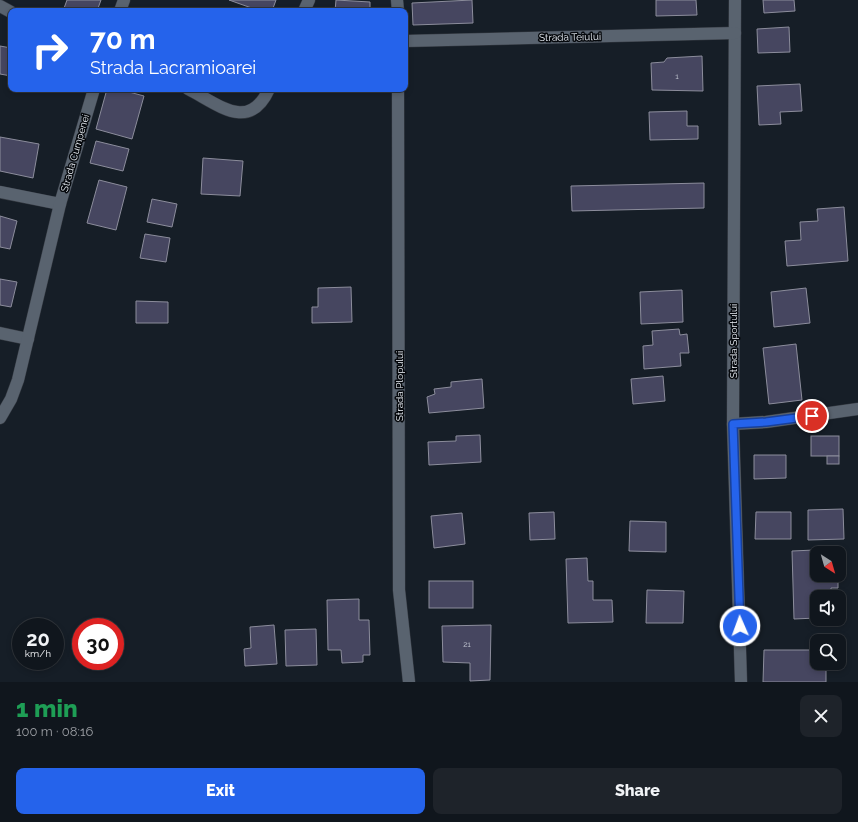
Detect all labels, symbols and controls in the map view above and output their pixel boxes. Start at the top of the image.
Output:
text: 70 m [90,23,156,56]
icon: right [24,24,76,76]
street label: Strada Teiului [539,31,601,43]
text: Strada Lacramioarei [90,57,256,78]
house number: 1 [675,71,679,81]
street label: Strada Cumpenei [59,113,91,193]
street label: Strada Sportului [728,304,739,378]
street label: Strada Plopului [394,351,405,421]
pin [795,399,829,433]
icon: arrive [801,405,823,427]
north arrow [810,546,846,582]
map controls [810,546,846,670]
button: sound [810,590,846,626]
position arrow [719,605,761,647]
speed limit sign: 30 [72,618,124,670]
text: 20 [26,627,50,651]
button: search [810,634,846,670]
house number: 21 [463,639,471,649]
text: km/h [25,648,51,659]
text: 1 min [16,694,78,723]
button: close [800,695,842,737]
text: 100 m · 08:16 [16,724,93,739]
button: Exit [16,768,425,814]
button: Share [433,768,842,814]

